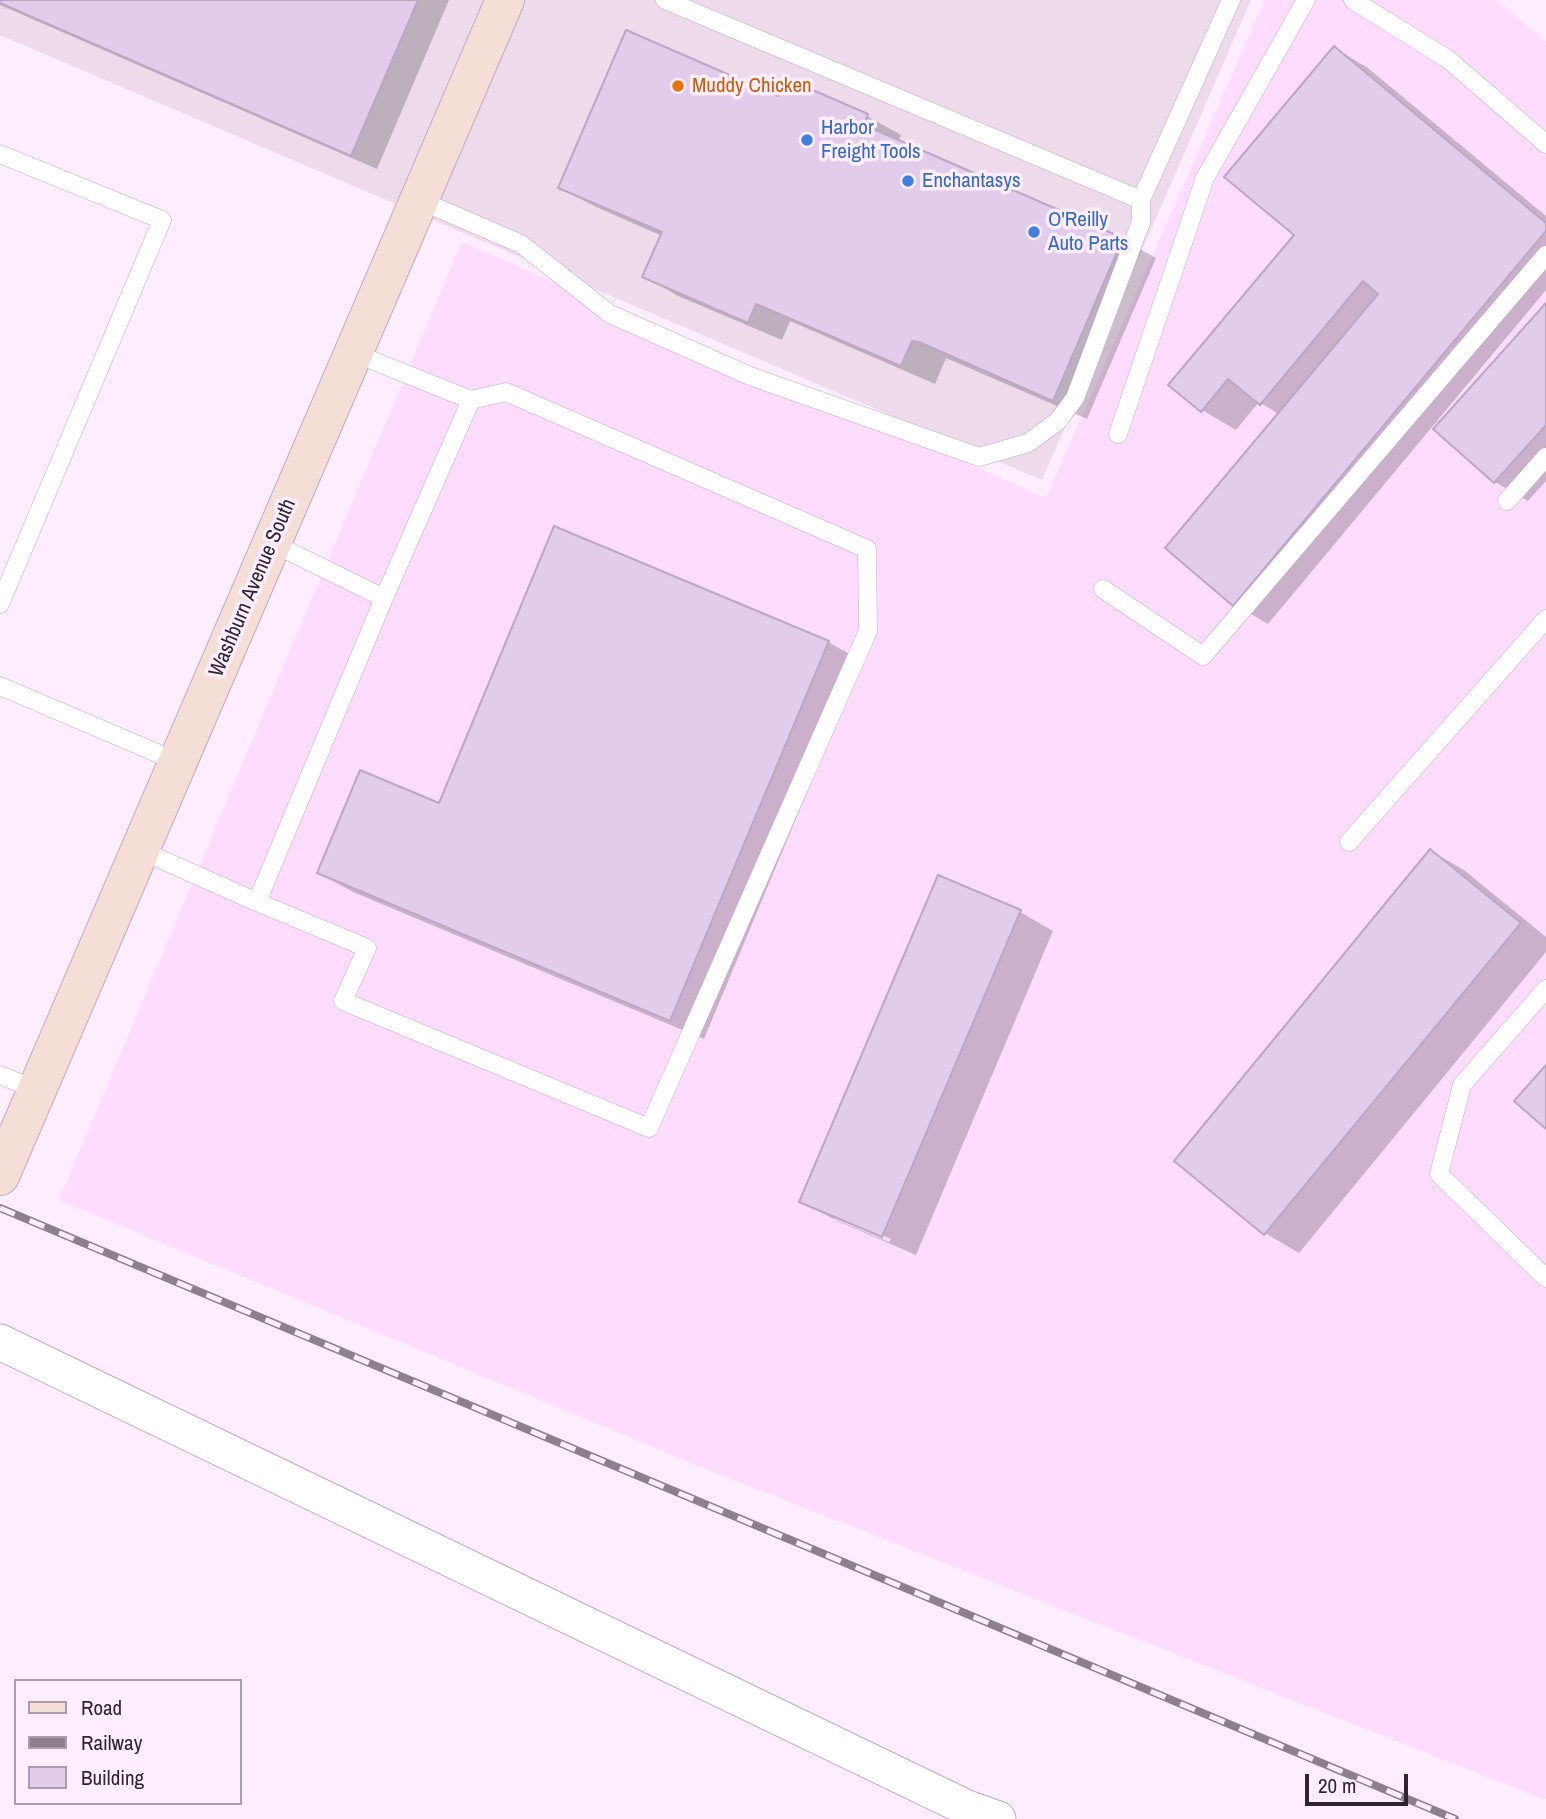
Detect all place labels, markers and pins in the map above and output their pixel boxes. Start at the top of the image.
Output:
place label: Muddy Chicken [692,73,812,99]
marker: Muddy Chicken [670,78,686,94]
place label: Harbor Freight Tools [821,115,921,165]
marker: Harbor Freight Tools [799,132,815,148]
place label: Enchantasys [922,168,1021,194]
marker: Enchantasys [900,173,916,189]
place label: O'Reilly Auto Parts [1048,207,1128,257]
marker: O'Reilly Auto Parts [1026,224,1042,240]

